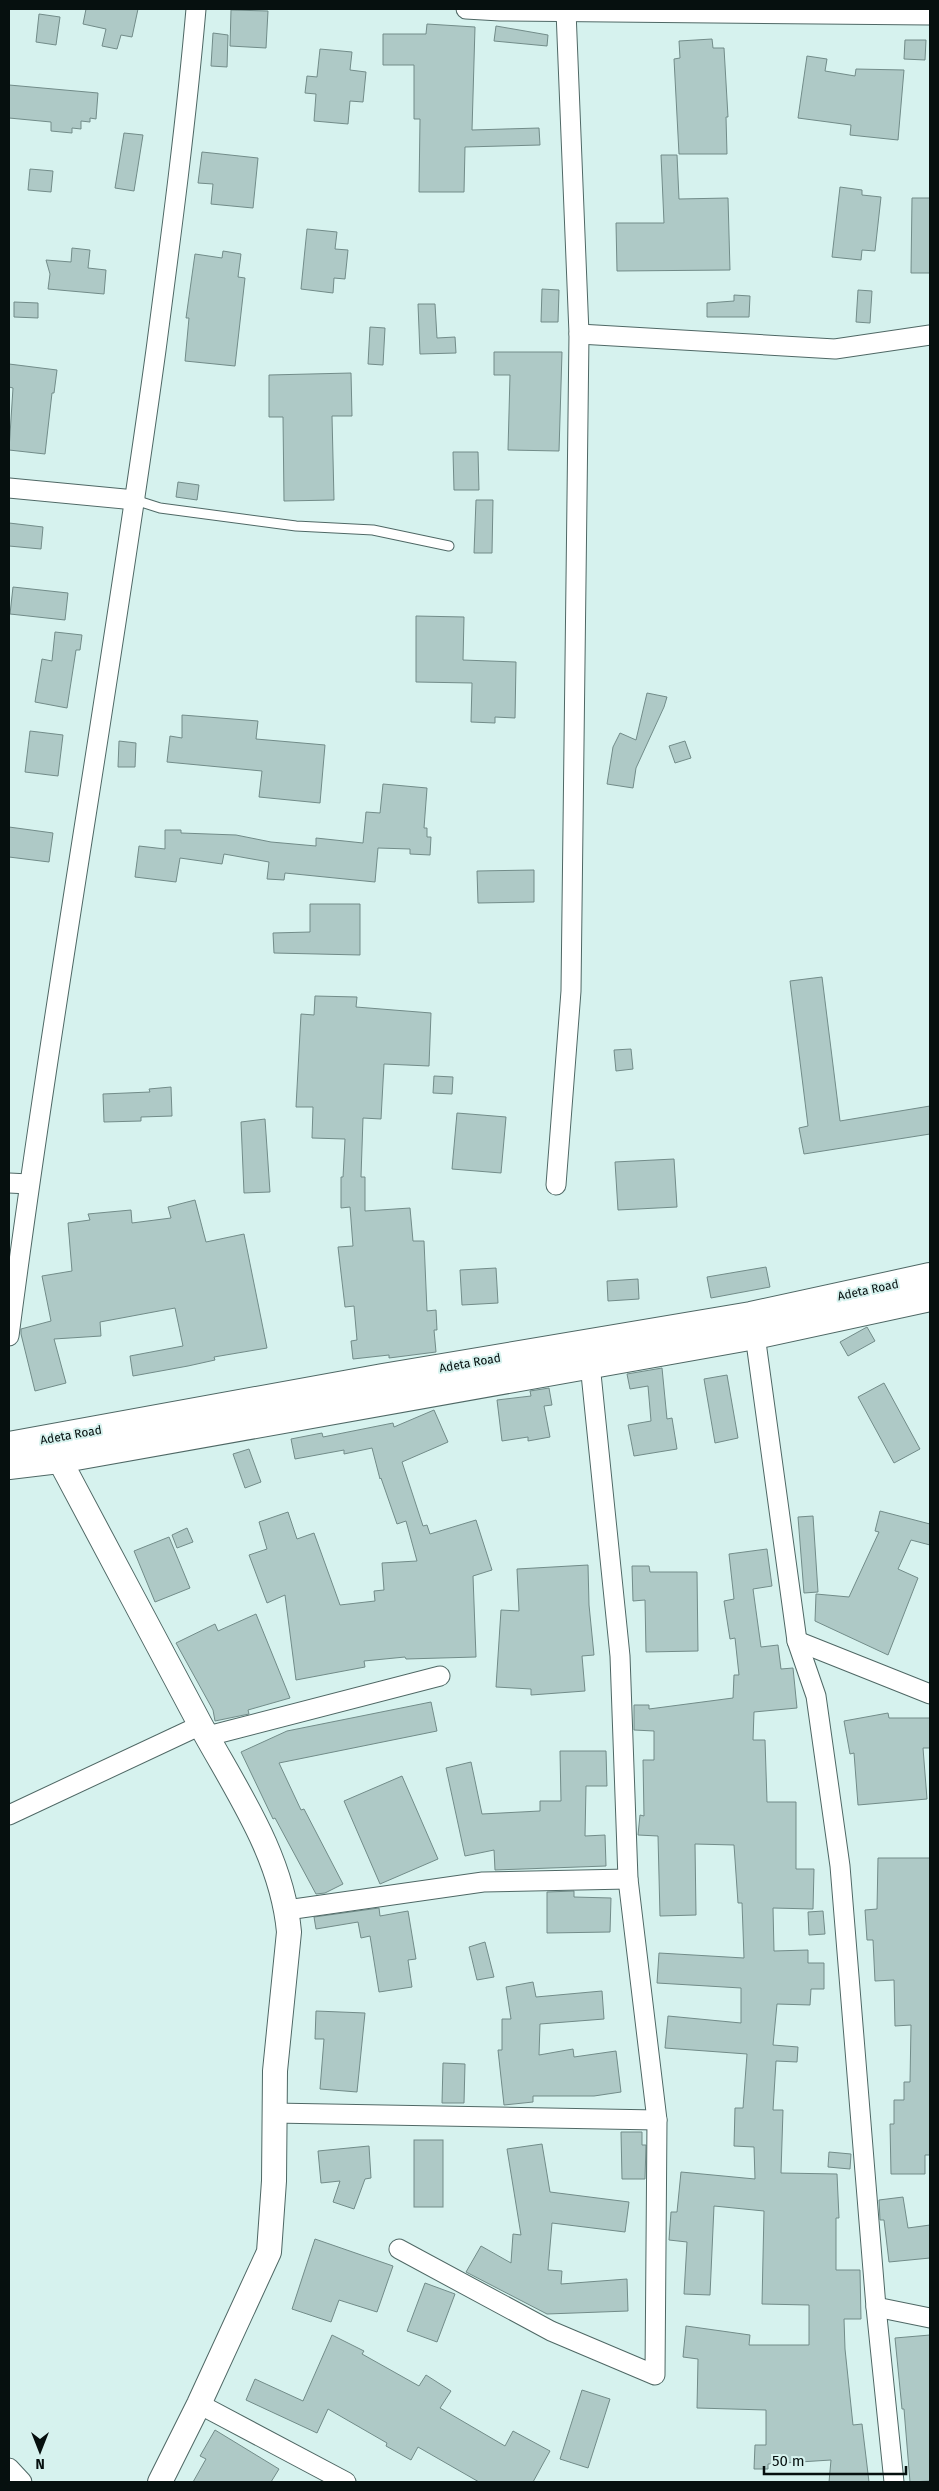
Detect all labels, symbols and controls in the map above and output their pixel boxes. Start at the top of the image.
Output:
street label: Adeta Road [836,1277,900,1303]
street label: Adeta Road [438,1351,502,1375]
street label: Adeta Road [39,1423,103,1447]
north arrow [15,2426,65,2476]
scale bar [764,2444,906,2476]
text: 50 m [772,2452,805,2470]
text: N [35,2455,45,2472]

